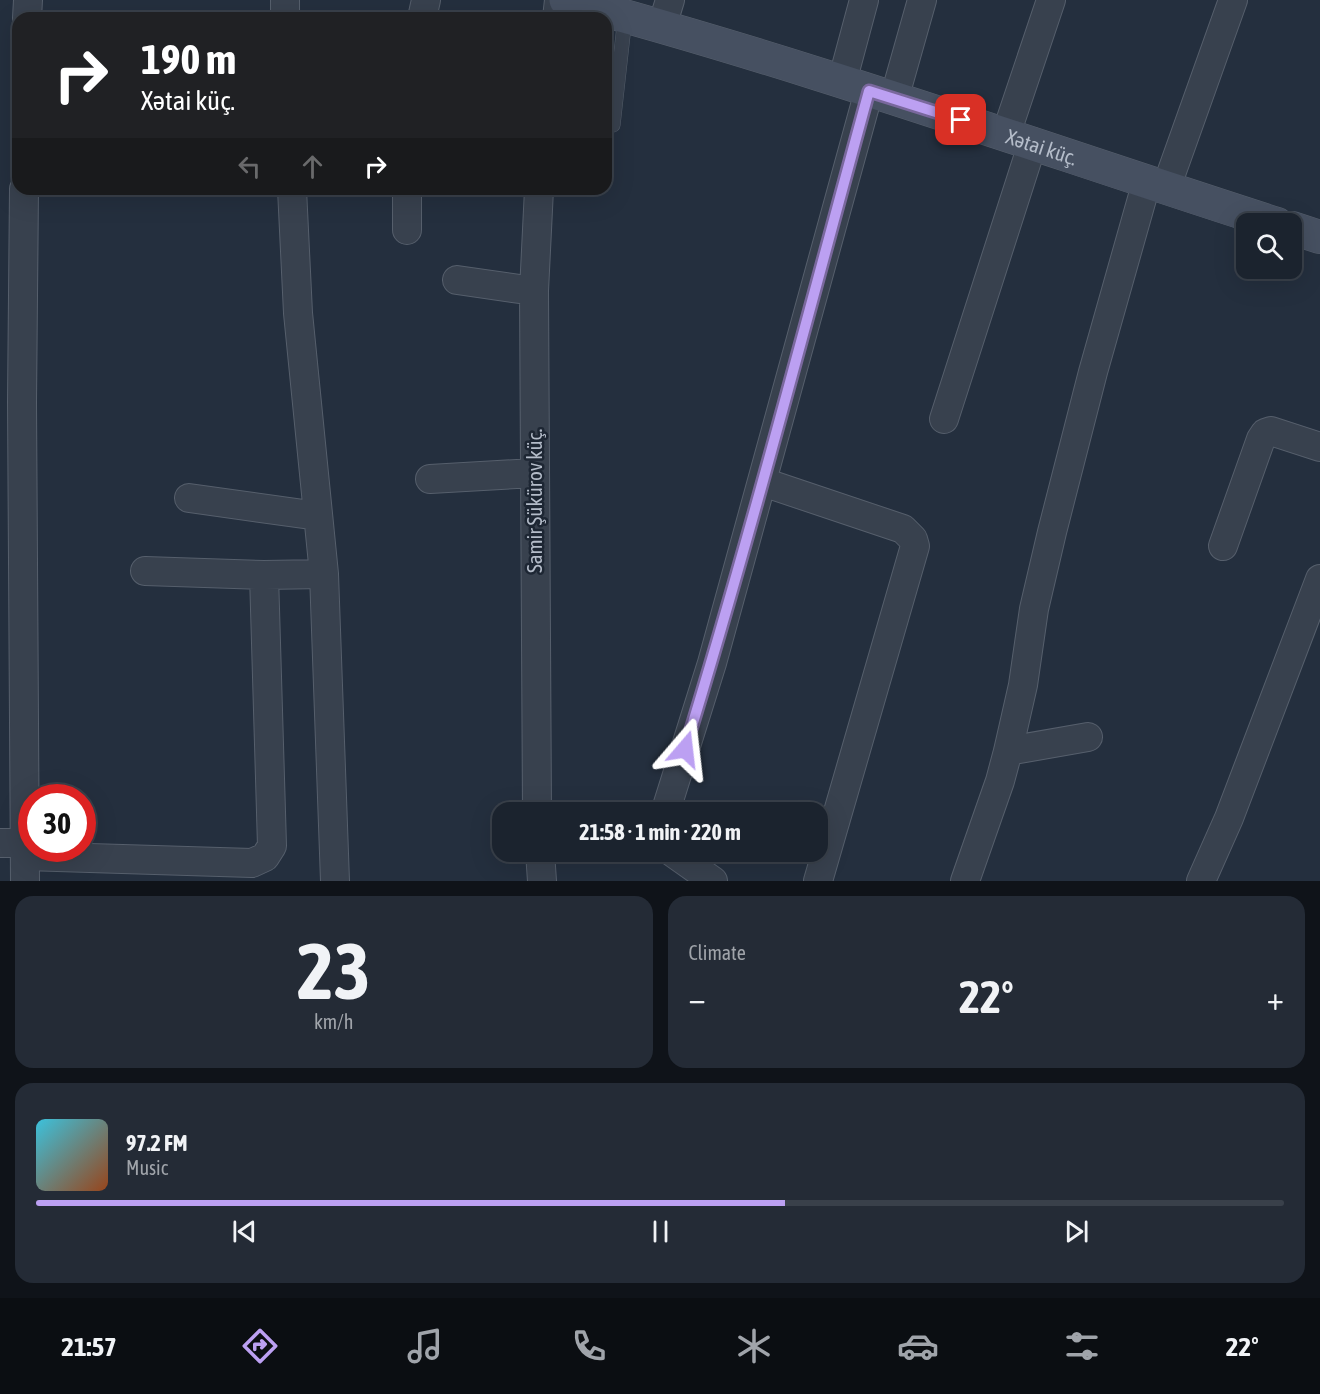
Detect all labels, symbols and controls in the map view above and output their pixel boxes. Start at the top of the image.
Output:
text: 190 m [141,35,236,83]
icon: right [42,36,120,114]
text: Xətai küç. [141,85,235,116]
pin [935,94,986,145]
icon: arrive [944,103,977,136]
street label: Xətai küç. [1003,124,1080,170]
icon: left [233,150,266,183]
icon: ahead [296,150,329,183]
icon: right [359,150,392,183]
map controls [1236,213,1302,279]
button: search [1236,213,1302,279]
street label: Samir Şükürov küç. [522,429,546,573]
position arrow [653,717,717,781]
speed limit sign: 30 [18,784,96,862]
text: 21:58 · 1 min · 220 m [579,819,741,845]
text: 23 [297,926,370,1016]
text: Climate [689,941,746,964]
text: 22° [959,971,1014,1023]
text: − [689,979,706,1017]
text: + [1267,979,1284,1017]
text: km/h [314,1010,354,1033]
text: 97.2 FM [126,1130,188,1156]
text: Music [126,1156,168,1179]
icon: previous [228,1215,261,1248]
icon: pause [644,1215,677,1248]
icon: next [1060,1215,1093,1248]
icon: directions [239,1325,281,1367]
icon: music [404,1325,446,1367]
icon: phone [568,1325,610,1367]
icon: climate [733,1325,775,1367]
icon: car [897,1325,939,1367]
icon: filters [1061,1325,1103,1367]
text: 21:57 [61,1331,117,1362]
text: 22° [1226,1331,1259,1362]

